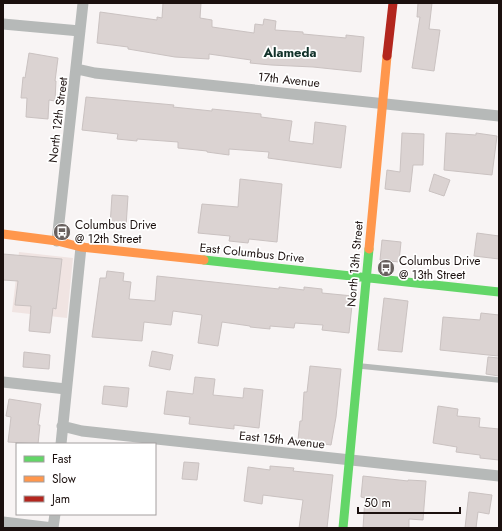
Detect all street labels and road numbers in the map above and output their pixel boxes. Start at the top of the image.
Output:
street label: 17th Avenue [257,68,321,92]
street label: North 12th Street [44,76,72,164]
street label: North 13th Street [342,220,368,308]
street label: East Columbus Drive [199,239,305,267]
street label: East 15th Avenue [238,427,326,453]

